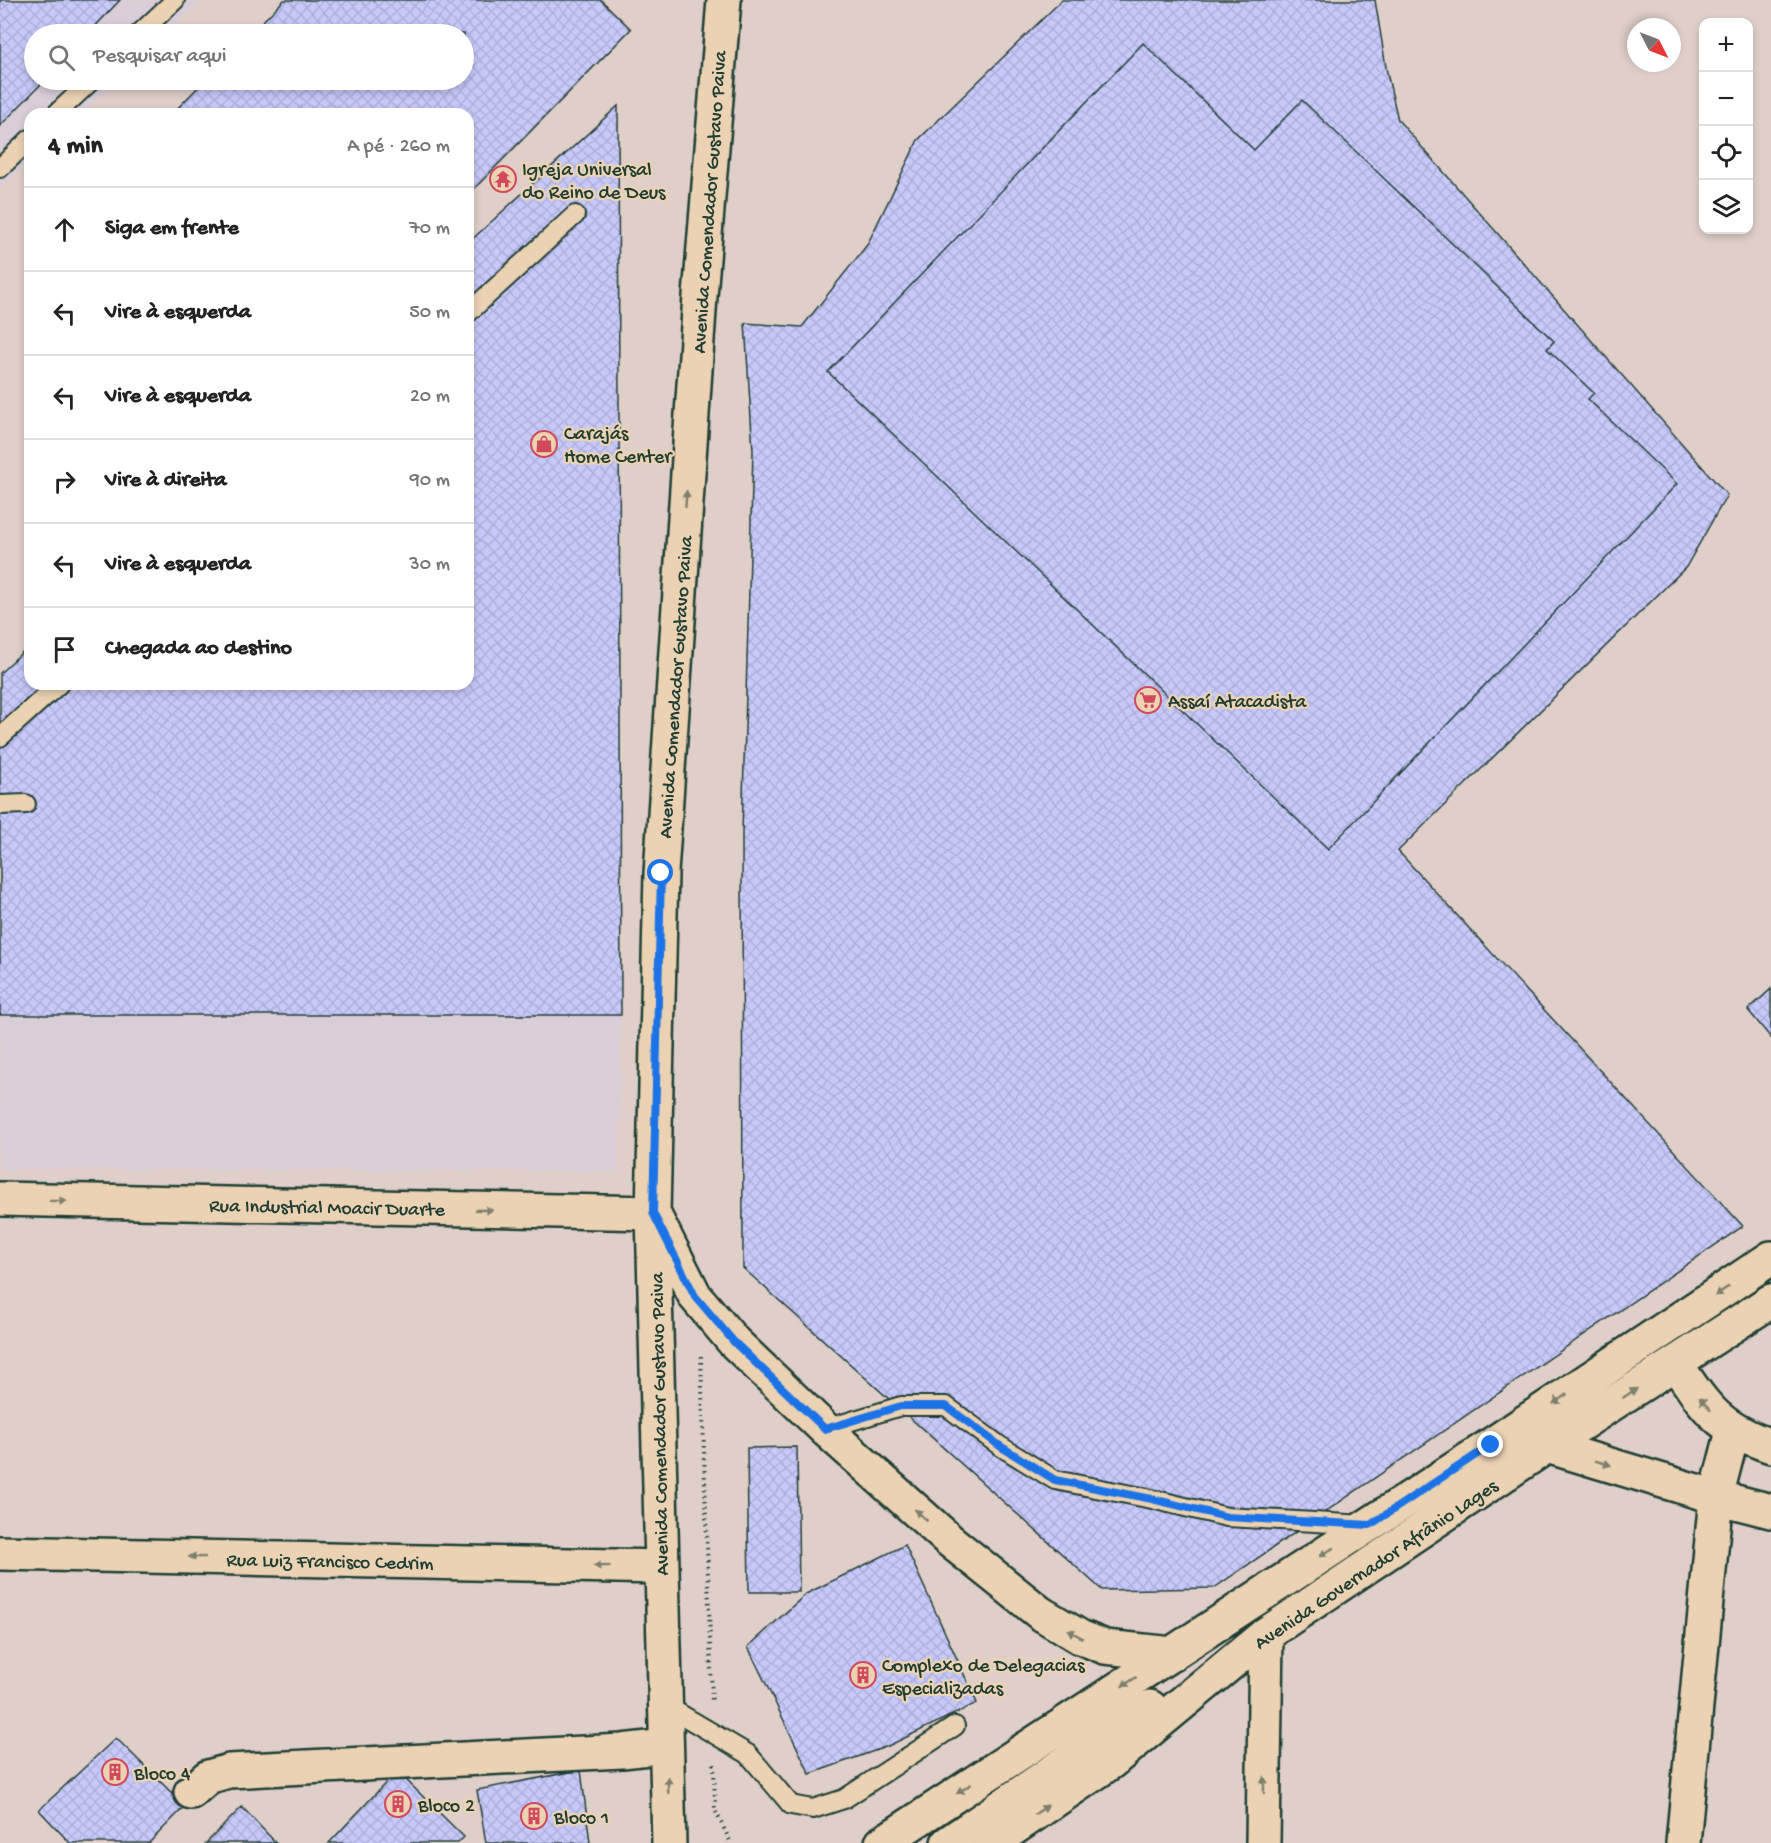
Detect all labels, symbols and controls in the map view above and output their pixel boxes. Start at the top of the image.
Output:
north arrow [1627,18,1681,72]
map controls [1699,18,1753,234]
button: + [1699,18,1753,72]
search box [24,24,474,90]
icon: search [45,41,78,74]
text: Pesquisar aqui [93,44,227,70]
street label: Avenida Comendador Gustavo Paiva [689,49,734,354]
button: − [1699,72,1753,126]
button: locate [1699,126,1753,180]
text: 4 min [48,132,103,163]
text: A pé · 260 m [347,136,450,159]
place label: Igreja Universal do Reino de Deus [522,160,666,206]
temple icon: Igreja Universal do Reino de Deus [488,164,518,194]
button: layers [1699,180,1753,234]
icon: ahead [48,213,81,246]
text: Siga em frente [105,216,239,242]
text: 70 m [409,218,450,241]
icon: left [48,297,81,330]
text: Vire à esquerda [105,300,251,326]
text: 50 m [409,302,450,325]
icon: left [48,381,81,414]
text: Vire à esquerda [105,384,251,410]
text: 20 m [410,386,450,409]
place label: Carajás Home Center [564,424,673,470]
shop icon: Carajás Home Center [529,429,559,459]
icon: right [48,465,81,498]
text: Vire à direita [105,468,227,494]
text: 90 m [410,470,450,493]
one-way arrow [682,489,691,508]
street label: Avenida Comendador Gustavo Paiva [655,534,700,839]
icon: left [48,549,81,582]
text: Vire à esquerda [105,552,251,578]
text: 30 m [409,554,450,577]
icon: arrive [48,633,81,666]
text: Chegada ao destino [105,636,292,662]
supermarket icon: Assaí Atacadista [1133,685,1163,715]
place label: Assaí Atacadista [1168,692,1307,715]
route start [647,859,673,885]
one-way arrow [49,1196,68,1205]
street label: Rua Industrial Moacir Duarte [209,1196,446,1223]
one-way arrow [475,1205,494,1214]
street label: Avenida Comendador Gustavo Paiva [647,1271,676,1576]
one-way arrow [1714,1285,1731,1296]
one-way arrow [1622,1388,1638,1399]
one-way arrow [1553,1393,1569,1405]
one-way arrow [1698,1397,1712,1412]
route end [1477,1431,1503,1457]
one-way arrow [1594,1459,1612,1468]
street label: Avenida Governador Afrânio Lages [1251,1475,1504,1656]
one-way arrow [914,1509,929,1522]
one-way arrow [1319,1547,1335,1558]
street label: Rua Luiz Francisco Cedrim [226,1550,434,1577]
one-way arrow [188,1552,207,1562]
one-way arrow [593,1561,612,1571]
one-way arrow [1066,1629,1083,1639]
place label: Complexo de Delegacias Especializadas [882,1656,1085,1702]
building icon: Complexo de Delegacias Especializadas [848,1660,878,1690]
one-way arrow [1121,1676,1137,1687]
building icon: Bloco 4 [100,1757,130,1787]
place label: Bloco 4 [133,1764,191,1787]
one-way arrow [663,1775,672,1794]
one-way arrow [1259,1775,1269,1794]
one-way arrow [957,1783,973,1795]
building icon: Bloco 2 [383,1789,413,1819]
place label: Bloco 2 [417,1796,475,1819]
building icon: Bloco 1 [519,1801,549,1831]
one-way arrow [1032,1804,1048,1816]
place label: Bloco 1 [553,1808,609,1831]

